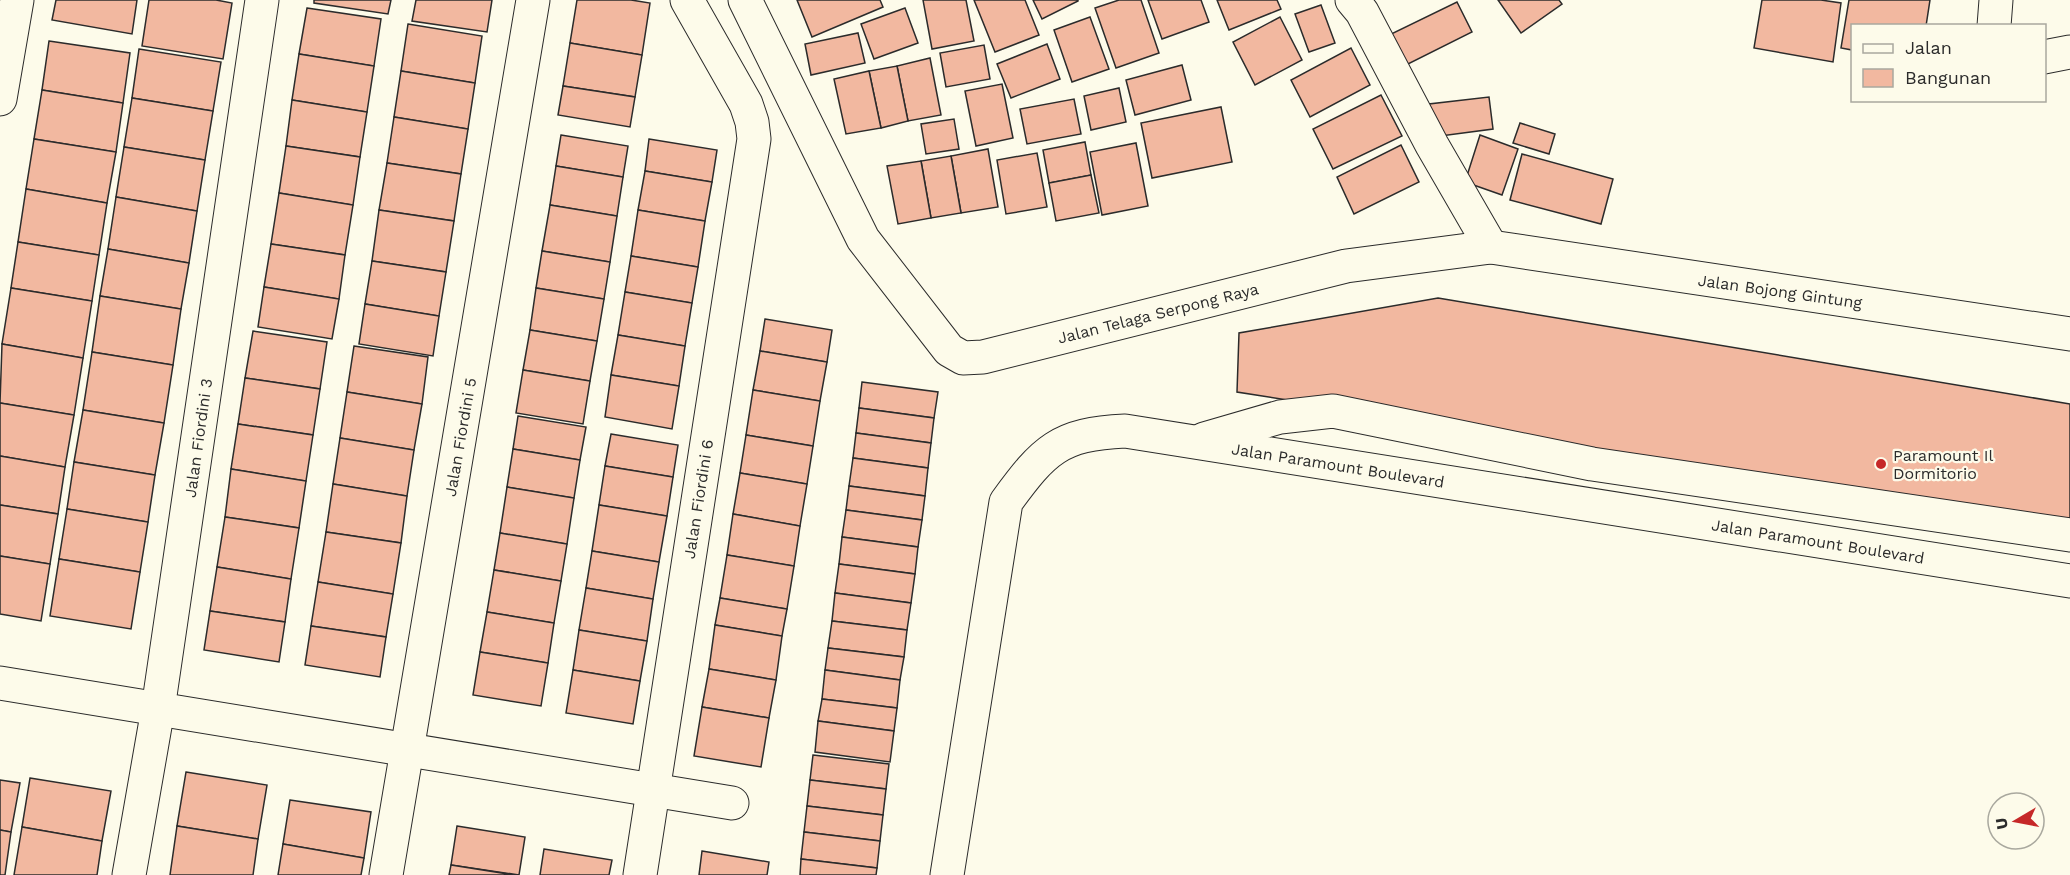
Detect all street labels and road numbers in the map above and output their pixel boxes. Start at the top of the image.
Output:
street label: Jalan Bojong Gintung [1697,271,1864,312]
street label: Jalan Telaga Serpong Raya [1056,279,1261,348]
street label: Jalan Fiordini 5 [441,376,480,498]
street label: Jalan Fiordini 3 [181,377,216,499]
street label: Jalan Fiordini 6 [680,438,717,560]
street label: Jalan Paramount Boulevard [1230,439,1446,492]
street label: Jalan Paramount Boulevard [1710,515,1926,568]

